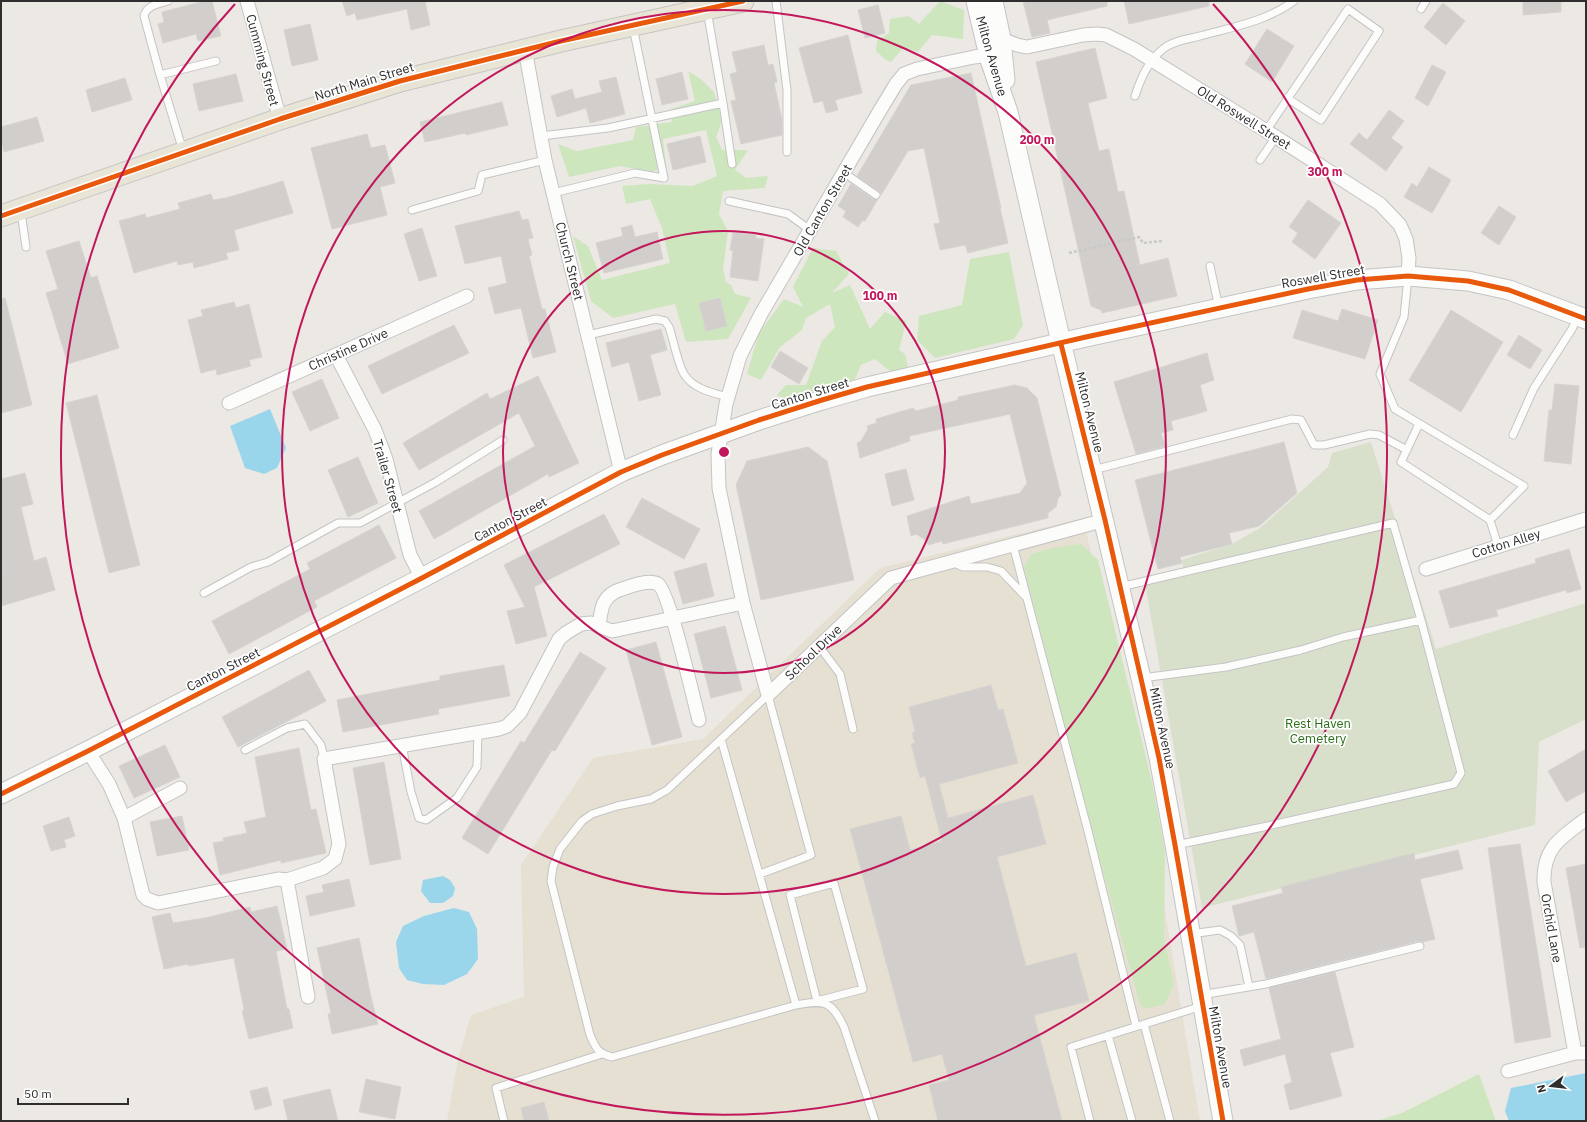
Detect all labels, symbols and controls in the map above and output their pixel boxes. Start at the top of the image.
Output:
street label: Cumming Street [242,12,283,108]
street label: Milton Avenue [972,14,1011,98]
street label: North Main Street [312,58,416,105]
street label: Old Roswell Street [1194,82,1294,153]
text: 200 m [1019,132,1055,147]
street label: Old Canton Street [789,161,856,259]
text: 300 m [1307,164,1343,179]
street label: Church Street [552,220,587,302]
street label: Roswell Street [1280,261,1366,292]
text: 100 m [862,288,898,303]
street label: Christine Drive [306,324,391,375]
street label: Milton Avenue [1071,370,1108,454]
street label: Canton Street [769,374,851,413]
street label: Trailer Street [369,437,406,515]
centre of rings [717,445,731,459]
street label: Canton Street [471,493,550,546]
street label: Cotton Alley [1470,525,1543,562]
street label: School Drive [781,621,845,684]
street label: Canton Street [184,644,263,695]
street label: Milton Avenue [1146,686,1179,770]
park label: Rest Haven Cemetery [1285,715,1351,747]
street label: Orchid Lane [1537,892,1566,964]
street label: Milton Avenue [1205,1005,1236,1089]
north arrow [1531,1066,1571,1106]
scale bar [18,1080,128,1106]
text: N [1534,1083,1549,1094]
text: 50 m [24,1086,52,1101]

